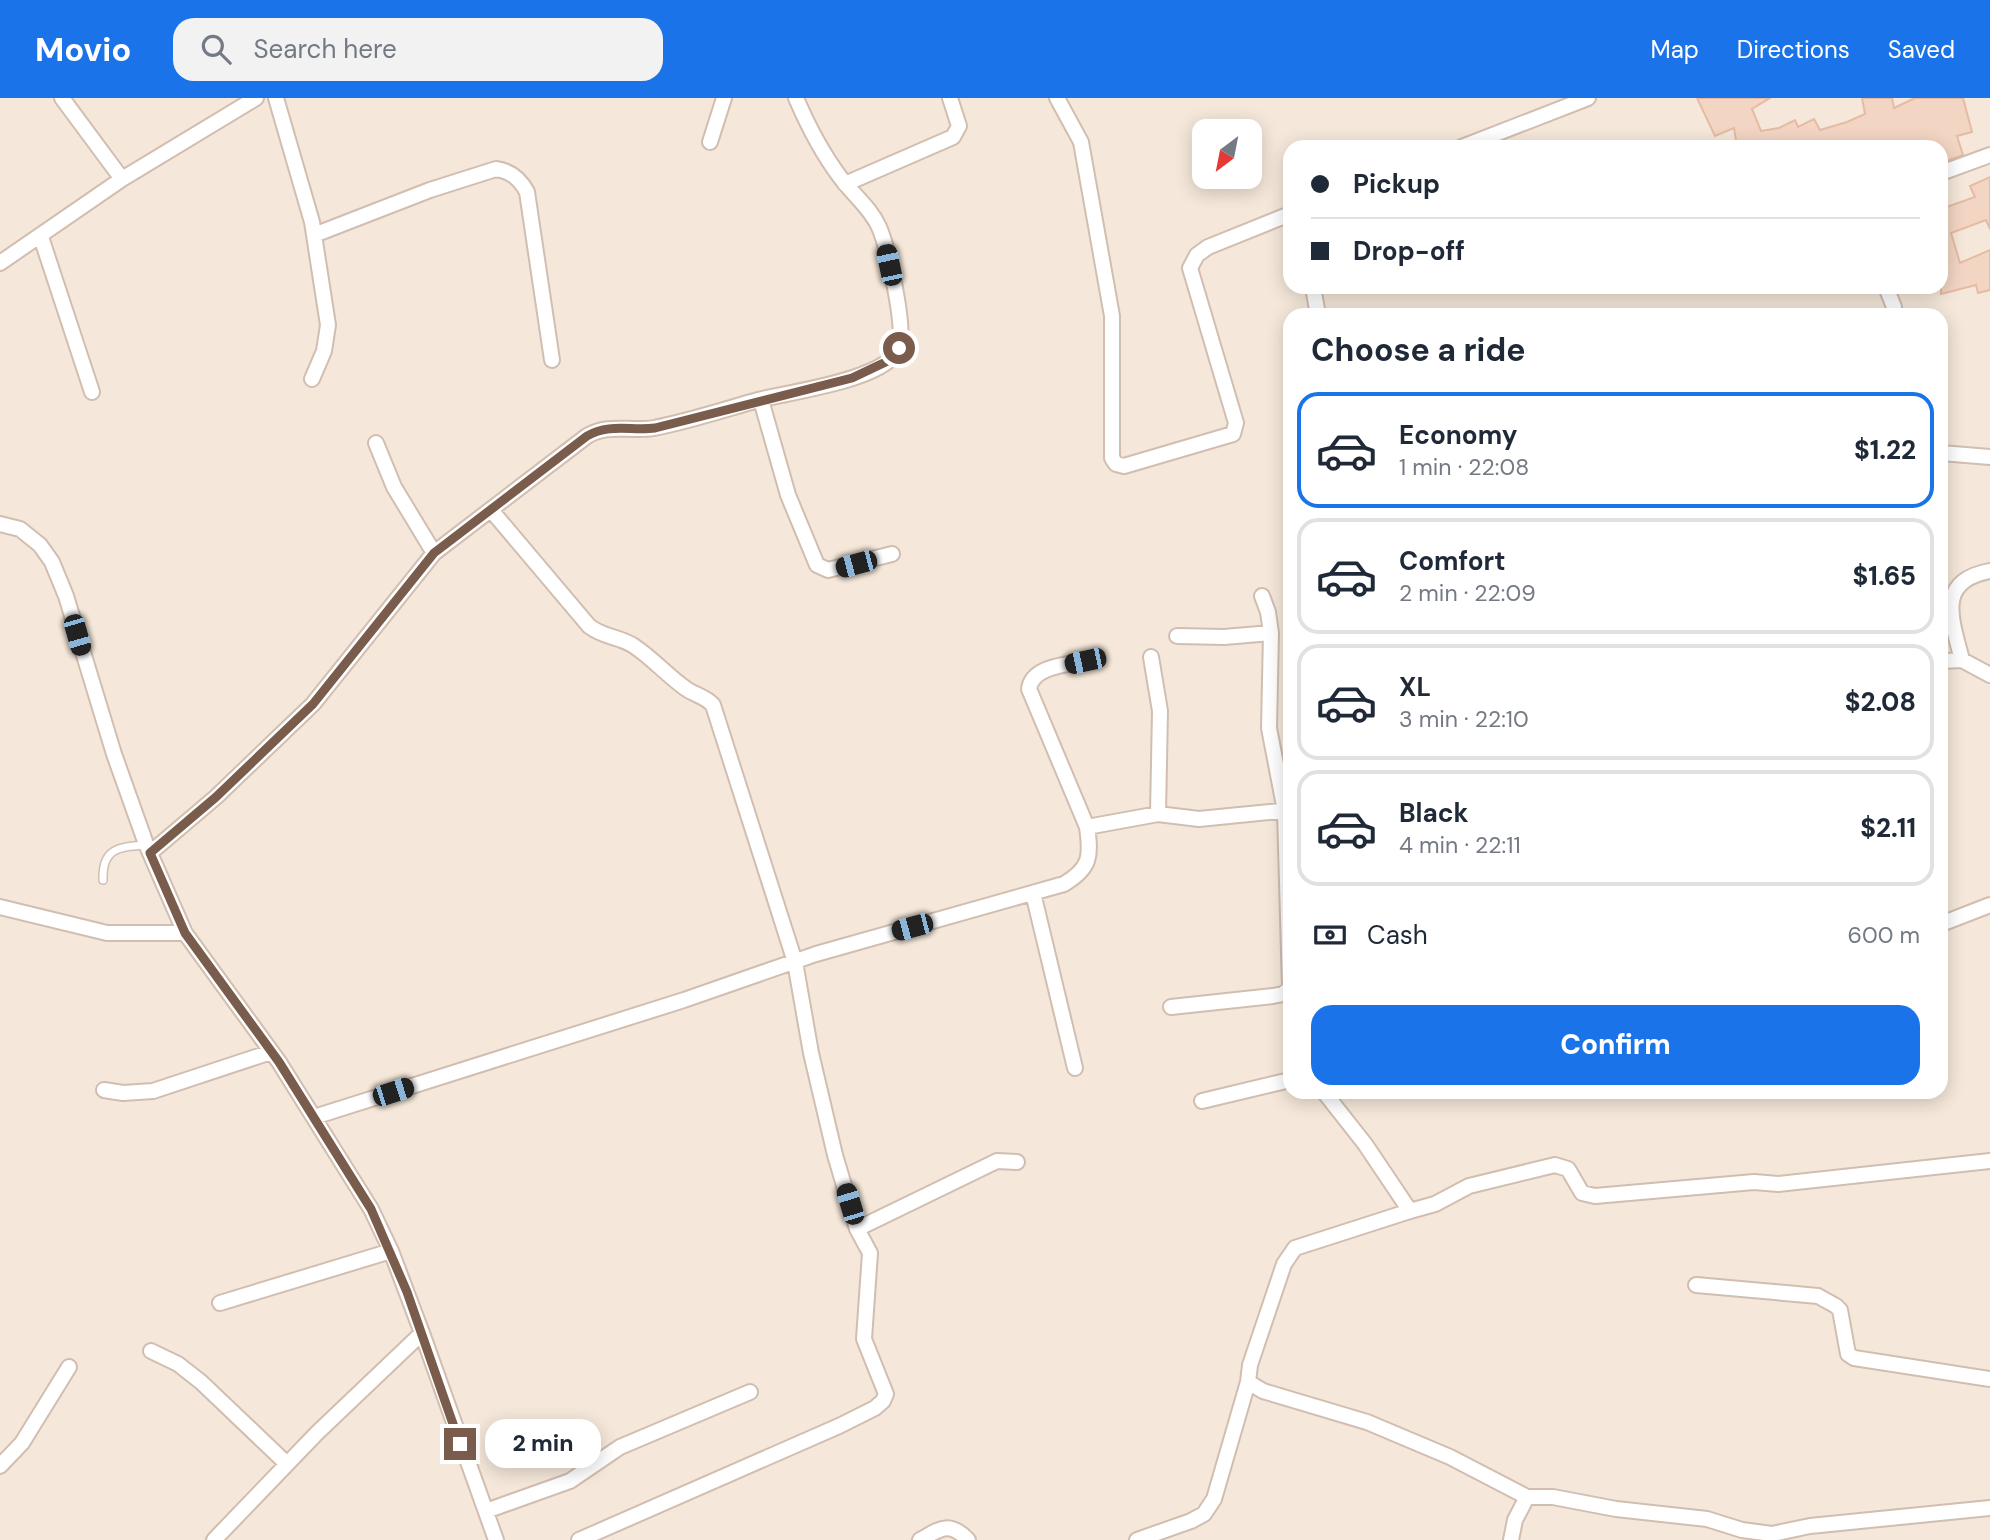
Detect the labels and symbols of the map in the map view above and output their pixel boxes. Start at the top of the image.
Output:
north arrow [1192,119,1262,189]
car [875,242,904,288]
route start [883,332,915,364]
car [833,548,880,580]
car [62,612,93,658]
car [1063,646,1108,676]
car [889,911,936,943]
car [370,1076,417,1108]
car [834,1181,867,1227]
callout: 2 min [484,1420,600,1468]
route end [444,1428,476,1460]

